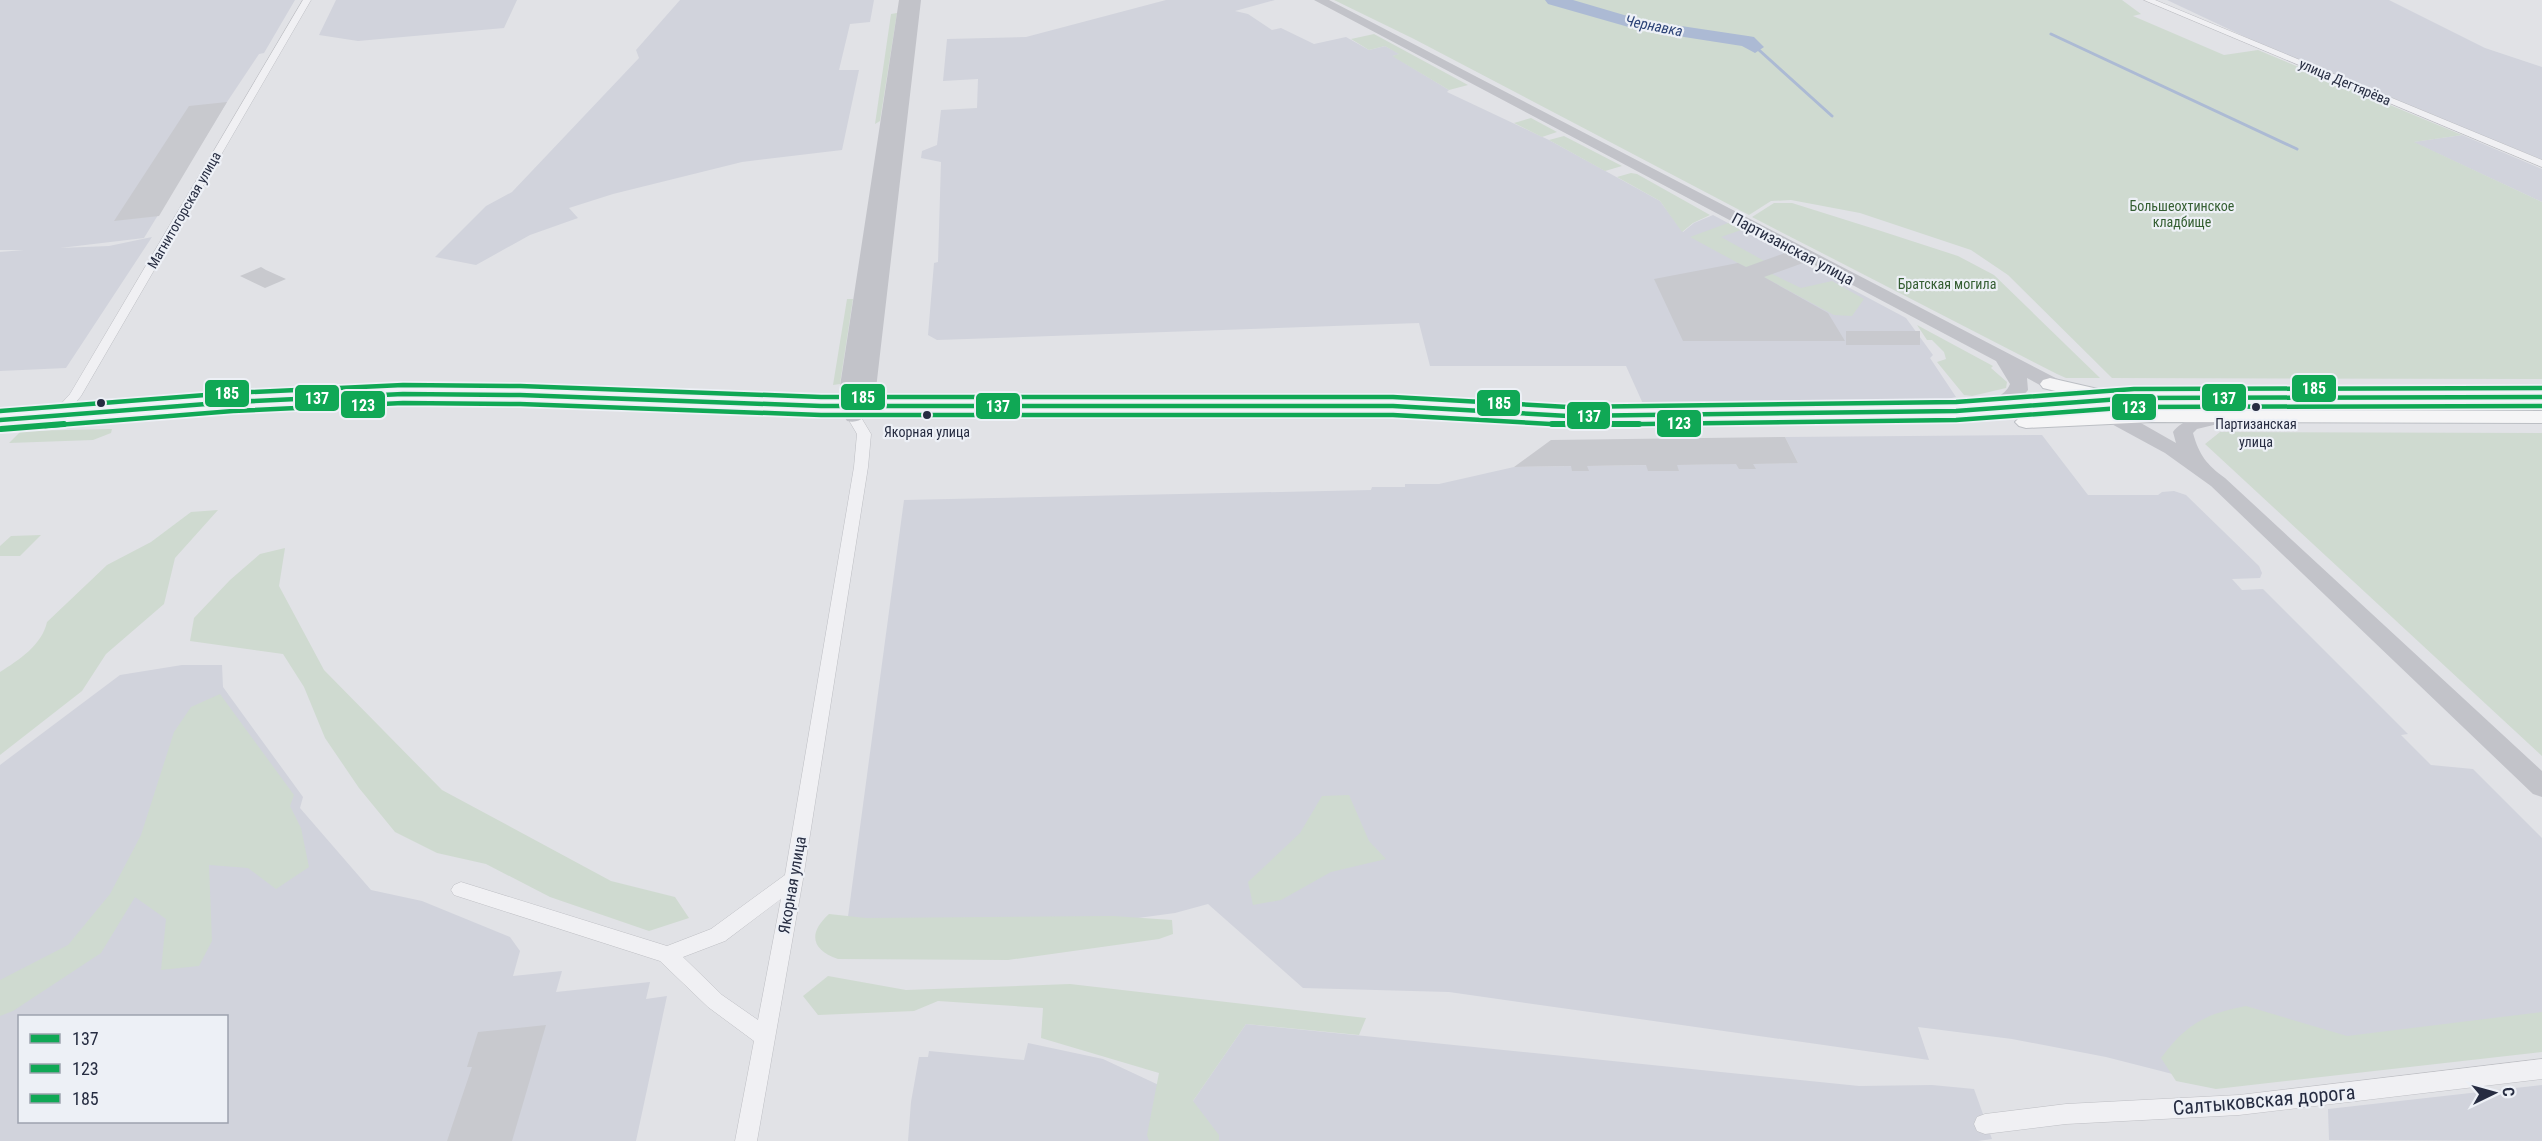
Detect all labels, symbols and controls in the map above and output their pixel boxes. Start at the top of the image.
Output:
water label: Чернавка [1624,12,1684,40]
street label: улица Дегтярёва [2297,55,2393,109]
street label: Магнитогорская улица [144,149,224,271]
park label: Большеохтинское кладбище [2130,198,2235,230]
street label: Партизанская улица [1729,209,1857,289]
park label: Братская могила [1898,276,1996,292]
line badge: 185 [2291,374,2337,403]
line badge: 185 [204,379,250,408]
text: 185 [2302,379,2326,398]
line badge: 185 [840,383,886,411]
line badge: 137 [2201,383,2247,412]
text: 185 [215,384,239,403]
line badge: 137 [294,384,340,412]
text: 185 [851,388,875,407]
text: 137 [305,389,329,408]
line badge: 185 [1476,389,1521,417]
text: 137 [2212,389,2236,408]
line badge: 123 [340,390,386,419]
line badge: 137 [975,392,1021,420]
line badge: 123 [2111,393,2157,421]
text: 185 [1487,394,1511,413]
text: 123 [351,396,375,415]
unlabelled marker [95,397,107,409]
text: 137 [986,397,1010,416]
text: 123 [2122,398,2146,417]
line badge: 137 [1566,401,1611,430]
marker: Партизанская улица [2250,401,2262,413]
text: 137 [1577,407,1601,426]
marker: Якорная улица [921,409,933,421]
line badge: 123 [1656,409,1702,438]
text: 123 [1667,414,1691,433]
place label: Партизанская улица [2215,416,2297,450]
place label: Якорная улица [884,424,970,440]
street label: Якорная улица [774,835,810,935]
legend [18,1015,228,1123]
text: 137 [72,1028,99,1049]
text: 123 [72,1058,99,1079]
north arrow [2464,1063,2524,1123]
street label: Салтыковская дорога [2172,1080,2356,1120]
text: С [2499,1086,2518,1097]
text: 185 [72,1088,99,1109]

